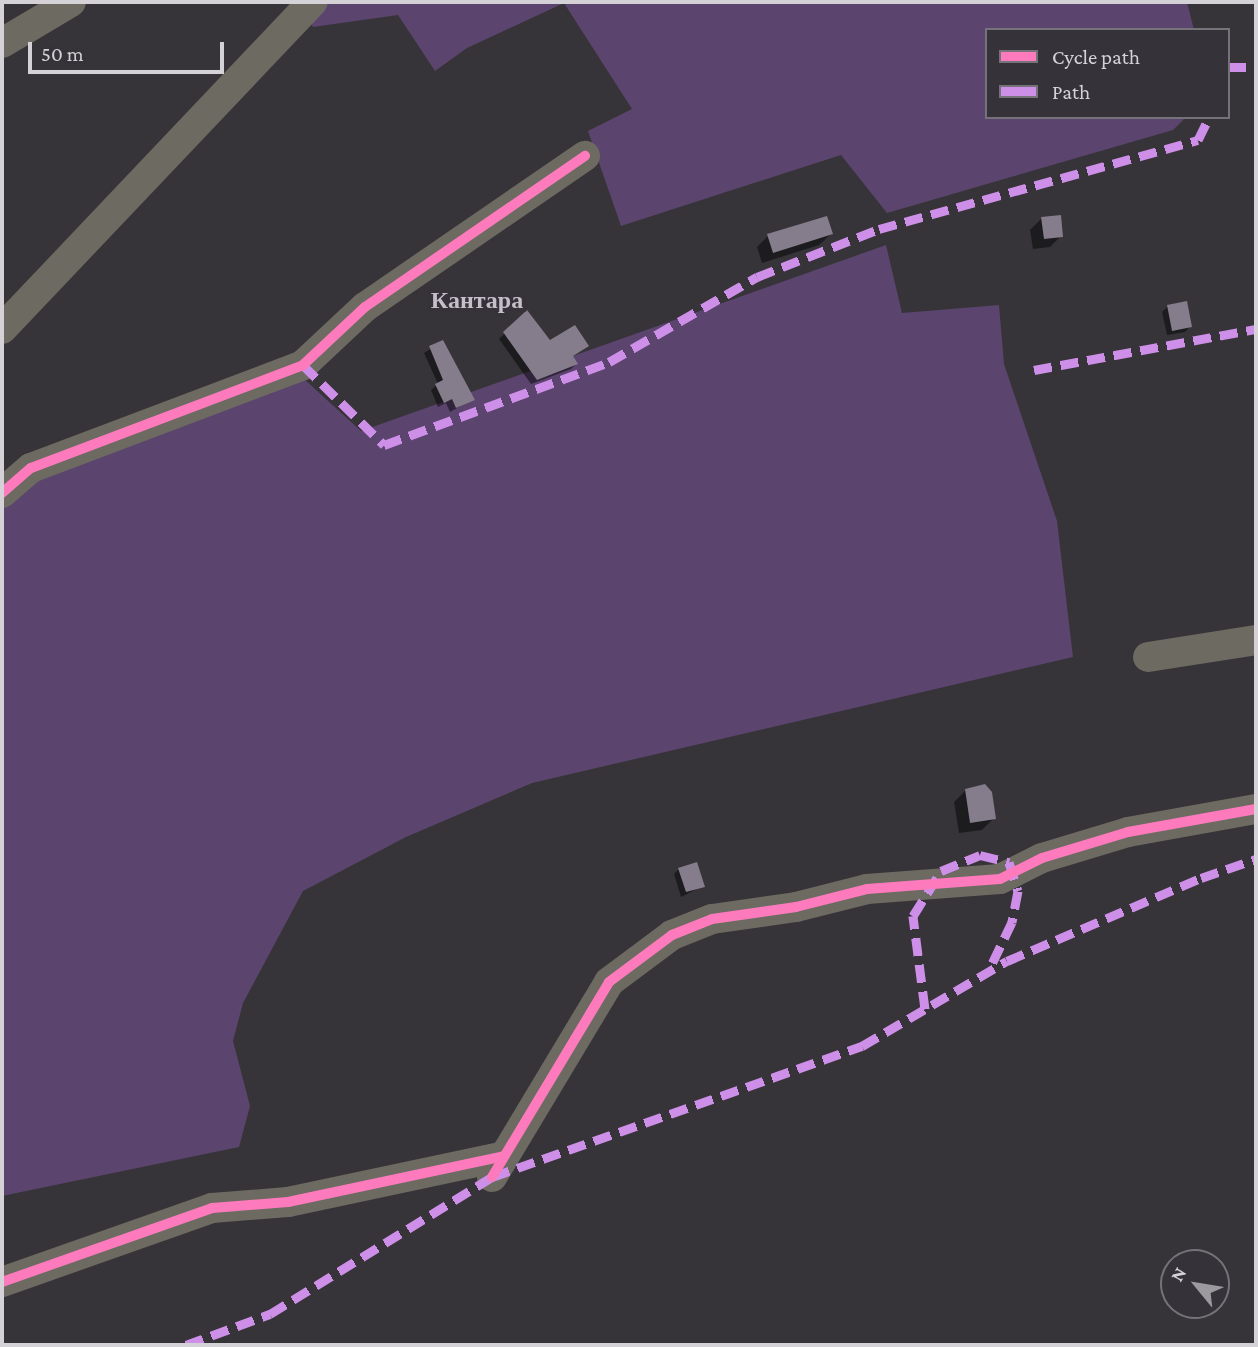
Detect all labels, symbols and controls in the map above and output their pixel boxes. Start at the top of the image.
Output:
scale bar [32,28,228,72]
legend [985,28,1230,119]
text: 50 m [41,42,84,66]
text: Cycle path [1052,45,1140,69]
text: Path [1052,80,1090,104]
district label: Кантара [431,286,523,314]
north arrow [1160,1249,1230,1319]
text: N [1166,1263,1190,1285]

